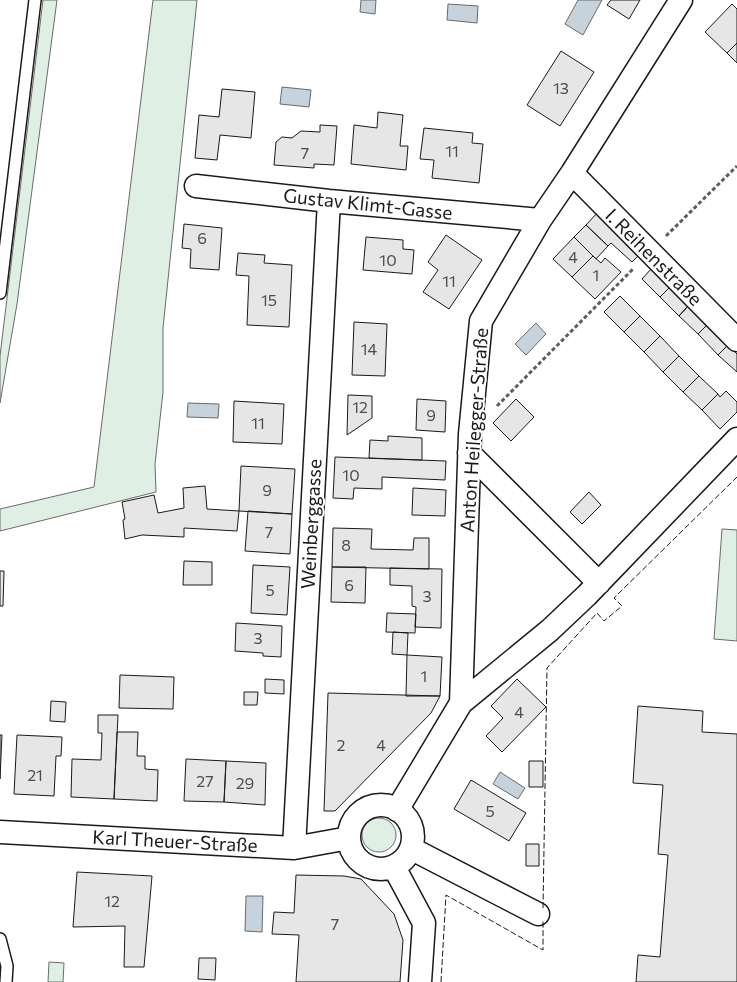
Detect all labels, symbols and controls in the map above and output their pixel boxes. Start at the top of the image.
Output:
house number: 13 [553,78,569,97]
house number: 11 [445,141,459,160]
house number: 7 [301,143,309,162]
street label: Gustav Klimt-Gasse [282,183,454,224]
street label: I. Reihenstraße [601,203,708,310]
house number: 6 [197,228,207,247]
house number: 4 [568,247,578,266]
house number: 10 [379,250,397,269]
house number: 1 [593,265,599,284]
house number: 11 [442,271,456,290]
house number: 15 [261,290,277,309]
street label: Anton Heilegger-Straße [455,327,492,533]
house number: 14 [361,339,378,358]
house number: 12 [352,397,368,416]
house number: 9 [426,405,436,424]
house number: 11 [251,413,265,432]
street label: Weinberggasse [296,458,325,590]
house number: 10 [342,465,360,484]
house number: 9 [262,480,272,499]
house number: 7 [265,522,273,541]
house number: 8 [341,535,351,554]
house number: 6 [344,575,354,594]
house number: 5 [265,580,275,599]
house number: 3 [422,586,432,605]
house number: 3 [253,628,263,647]
house number: 1 [421,666,427,685]
house number: 4 [514,702,524,721]
house number: 2 [337,735,346,754]
house number: 4 [376,735,386,754]
house number: 21 [27,765,43,784]
house number: 27 [196,771,214,790]
house number: 29 [236,773,254,792]
house number: 5 [485,801,495,820]
street label: Karl Theuer-Straße [92,825,258,856]
house number: 12 [104,891,120,910]
house number: 7 [331,914,339,933]

